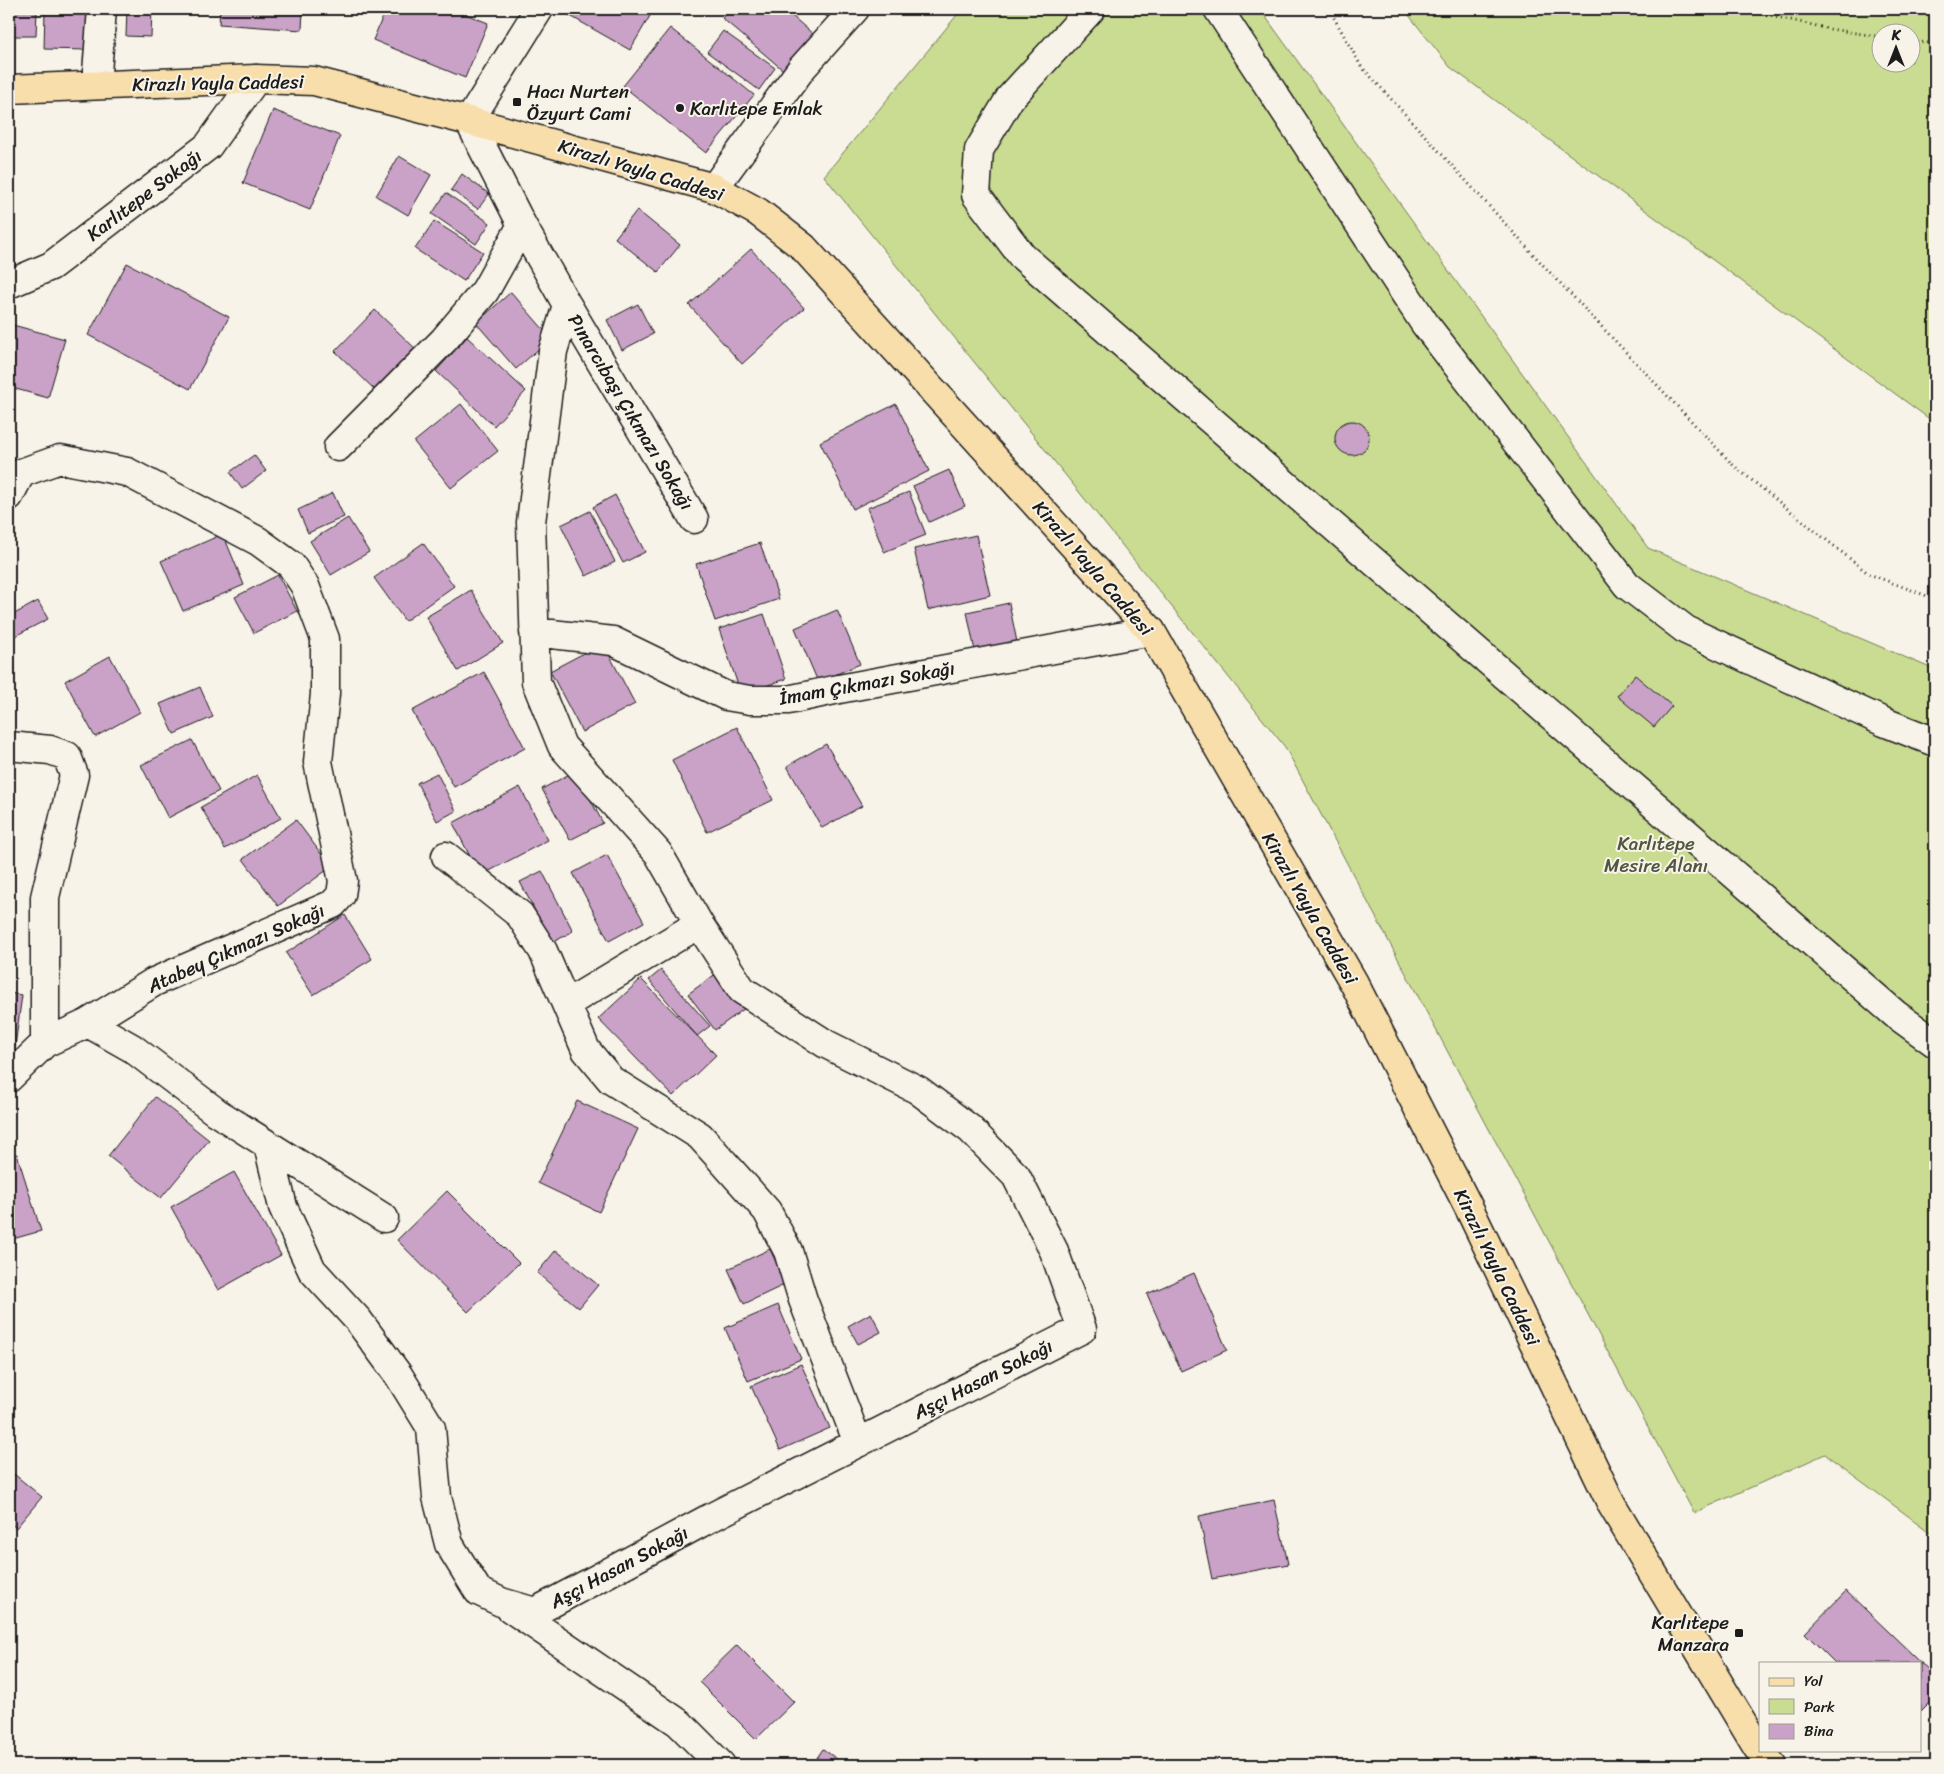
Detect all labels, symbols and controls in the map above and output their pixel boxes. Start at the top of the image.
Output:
north arrow [1872,22,1922,72]
text: K [1891,23,1902,48]
street label: Kirazlı Yayla Caddesi [132,65,305,101]
place label: Hacı Nurten Özyurt Cami [527,75,631,130]
place label: Karlıtepe Emlak [690,92,823,125]
marker: Hacı Nurten Özyurt Cami [511,96,523,108]
marker: Karlıtepe Emlak [674,102,686,114]
street label: Kirazlı Yayla Caddesi [554,129,729,211]
street label: Karlıtepe Sokağı [79,140,209,250]
street label: Pınarcıbaşı Çıkmazı Sokağı [559,307,703,517]
street label: Kirazlı Yayla Caddesi [1024,492,1162,644]
street label: İmam Çıkmazı Sokağı [776,651,957,715]
street label: Kirazlı Yayla Caddesi [1253,825,1368,991]
park label: Karlıtepe Mesire Alanı [1604,827,1708,882]
street label: Atabey Çıkmazı Sokağı [141,894,330,1002]
street label: Kirazlı Yayla Caddesi [1445,1183,1550,1352]
street label: Aşçı Hasan Sokağı [906,1330,1059,1429]
street label: Aşçı Hasan Sokağı [543,1516,694,1618]
place label: Karlıtepe Manzara [1652,1606,1729,1661]
marker: Karlıtepe Manzara [1733,1627,1745,1639]
legend [1759,1662,1922,1752]
text: Yol [1804,1668,1823,1694]
text: Park [1804,1694,1835,1720]
text: Bina [1804,1718,1834,1744]

